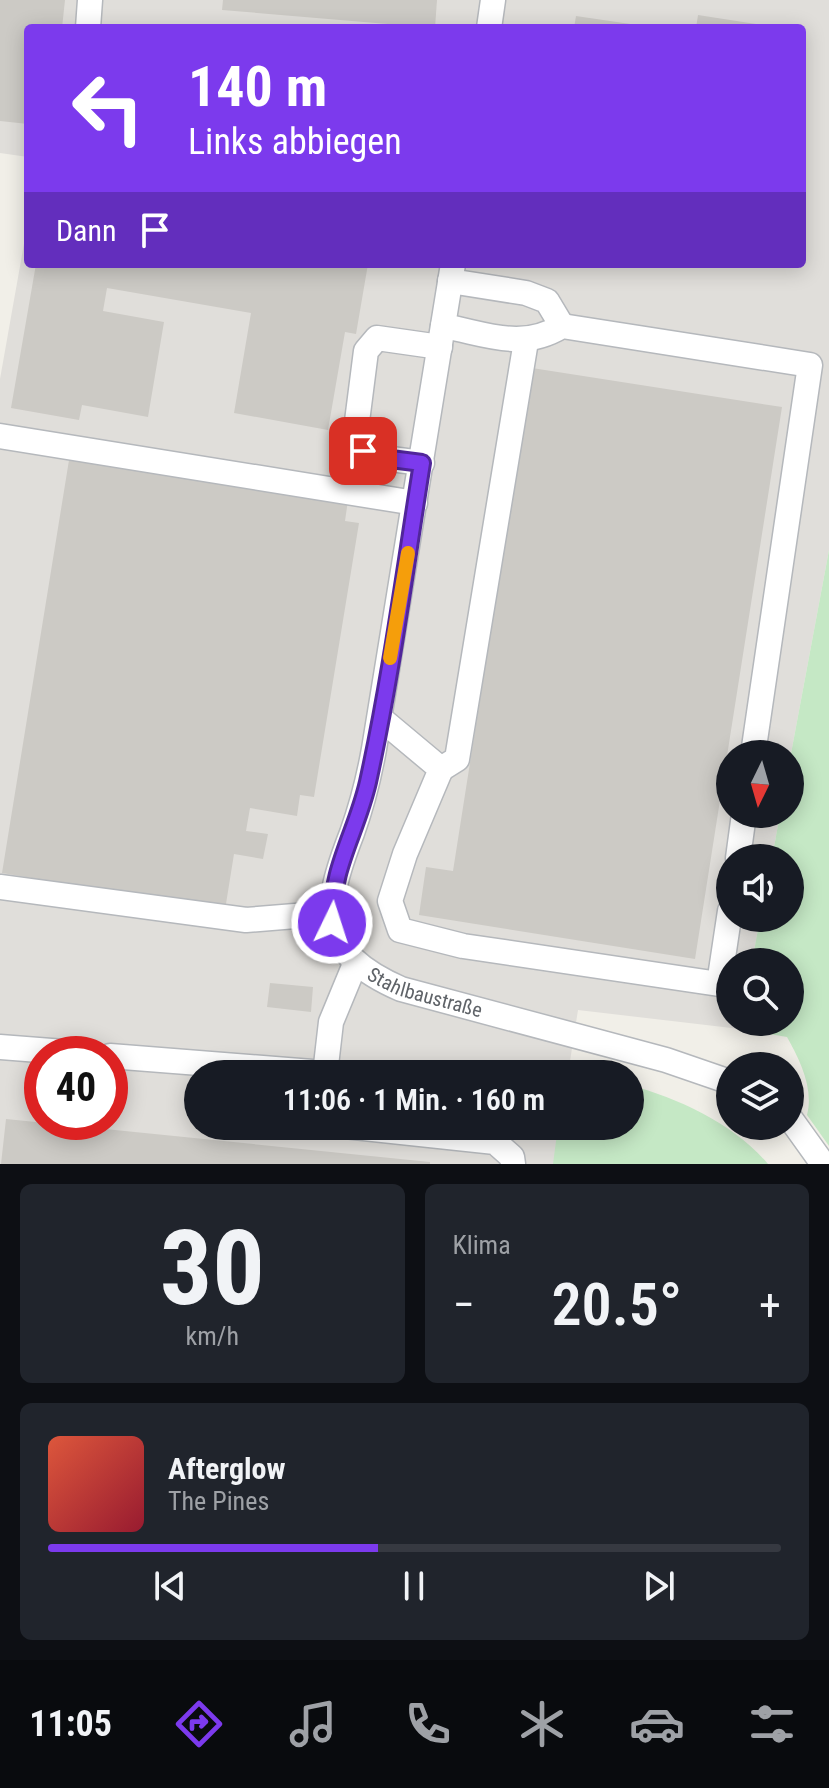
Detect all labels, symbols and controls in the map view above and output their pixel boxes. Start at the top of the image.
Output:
text: 140 m [188,54,327,120]
icon: left [56,56,160,160]
text: Links abbiegen [188,121,402,163]
icon: arrive [133,208,177,252]
text: Dann [56,213,117,248]
pin [329,417,397,485]
icon: arrive [341,429,385,473]
north arrow [716,740,804,828]
map controls [716,740,804,1140]
button: sound [716,844,804,932]
position arrow [290,881,374,965]
button: search [716,948,804,1036]
street label: Stahlbaustraße [363,962,485,1022]
speed limit sign: 40 [24,1036,128,1140]
button: layers [716,1052,804,1140]
text: 11:06 · 1 Min. · 160 m [283,1082,545,1117]
text: 30 [160,1208,265,1329]
text: Klima [453,1230,511,1260]
text: 20.5° [551,1269,682,1340]
text: − [453,1279,475,1331]
text: + [759,1279,781,1331]
text: km/h [186,1321,239,1351]
text: Afterglow [168,1451,286,1486]
text: The Pines [168,1486,269,1516]
icon: previous [148,1564,192,1608]
icon: pause [392,1564,436,1608]
icon: next [637,1564,681,1608]
icon: directions [171,1696,227,1752]
icon: music [285,1696,341,1752]
icon: phone [400,1696,456,1752]
icon: climate [514,1696,570,1752]
icon: car [629,1696,685,1752]
icon: filters [744,1696,800,1752]
text: 11:05 [29,1703,112,1745]

